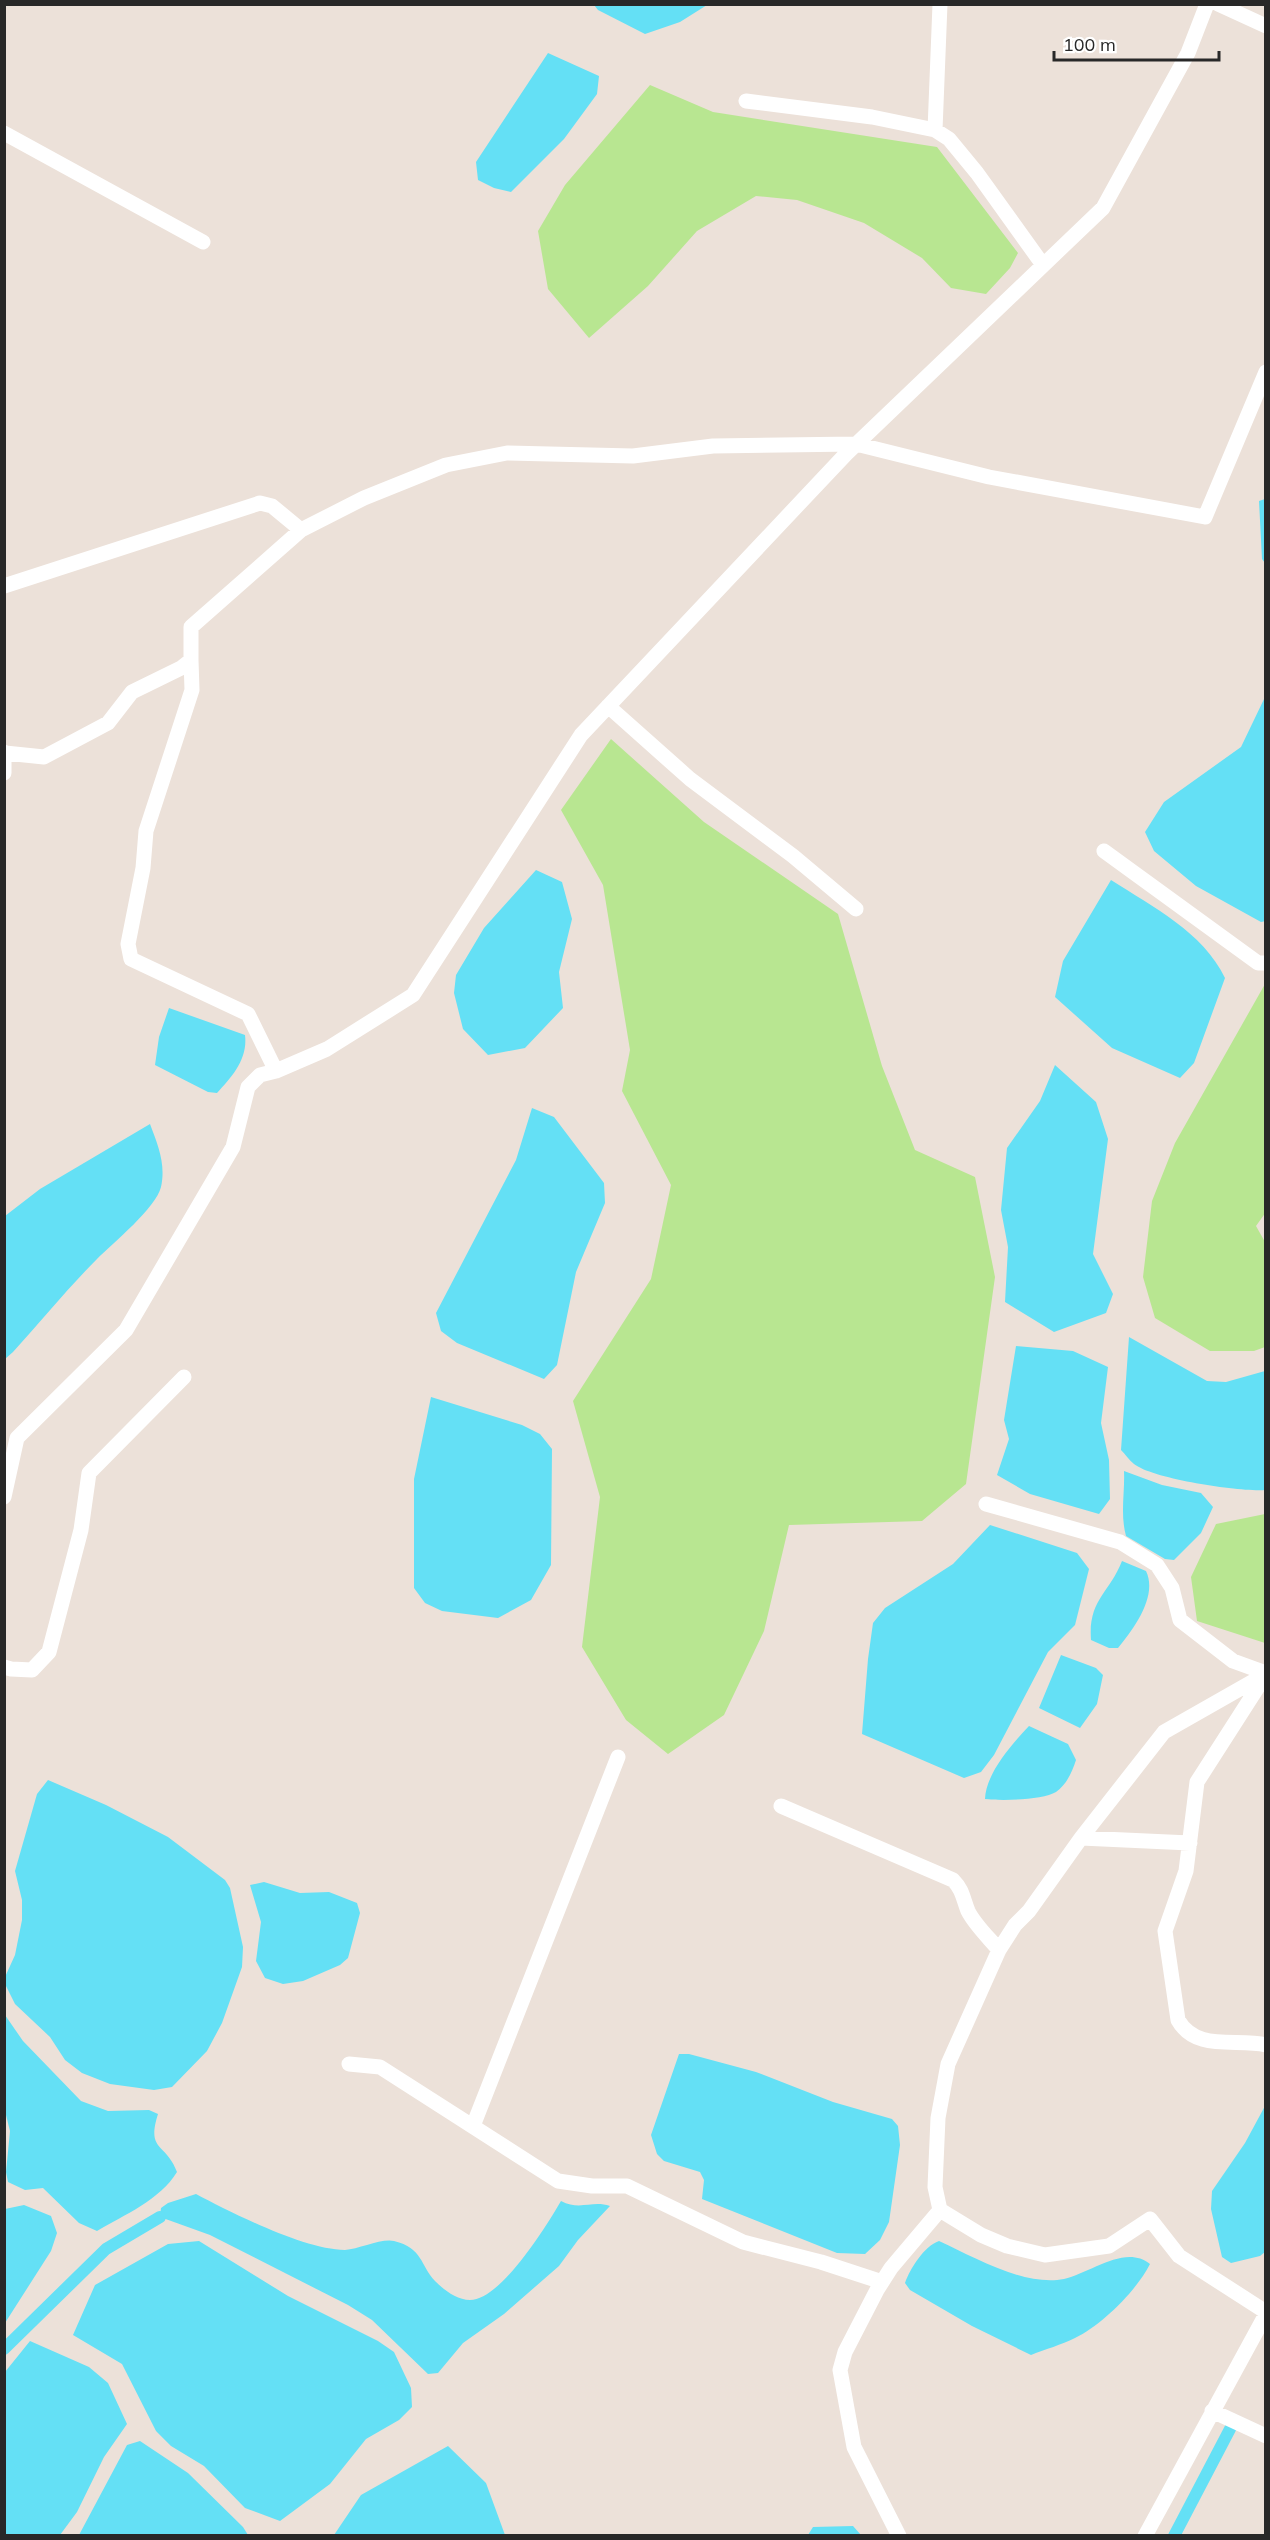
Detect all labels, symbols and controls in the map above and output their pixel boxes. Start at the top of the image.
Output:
scale bar [1054,24,1219,62]
text: 100 m [1063,33,1116,56]

